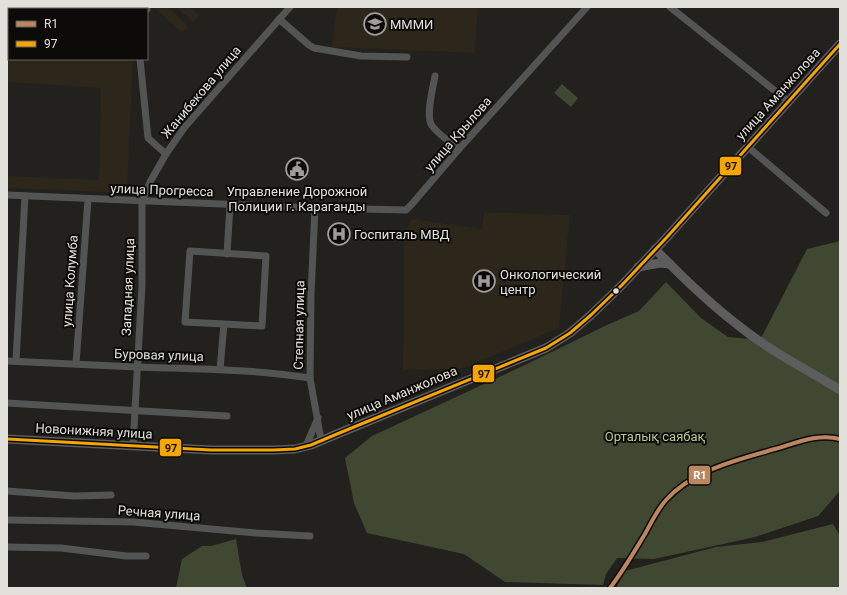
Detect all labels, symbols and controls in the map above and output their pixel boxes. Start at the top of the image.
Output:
legend [8,8,148,60]
school or university icon: МММИ [362,11,388,37]
text: R1 [44,17,58,31]
place label: МММИ [390,17,433,32]
text: 97 [44,37,58,51]
street label: Жанибекова улица [158,43,244,141]
street label: улица Аманжолова [733,45,823,143]
street label: улица Крылова [422,94,494,174]
public building icon: Управление Дорожной Полиции г. Караганды [284,156,310,182]
line badge: 97 [719,156,742,176]
text: 97 [725,160,737,173]
street label: улица Прогресса [110,181,214,199]
place label: Управление Дорожной Полиции г. Караганды [227,184,367,214]
hospital icon: Госпиталь МВД [326,221,352,247]
place label: Госпиталь МВД [354,227,450,242]
street label: улица Колумба [59,235,81,327]
street label: Западная улица [119,238,137,336]
place label: Онкологический центр [500,267,601,297]
hospital icon: Онкологический центр [471,268,497,294]
street label: Степная улица [291,280,307,370]
unlabelled marker [611,286,621,296]
street label: Буровая улица [114,346,204,364]
street label: улица Аманжолова [345,363,459,423]
line badge: 97 [472,364,495,383]
text: 97 [478,368,490,381]
street label: Новонижняя улица [35,420,153,442]
park label: Орталық саябақ [605,429,706,444]
line badge: 97 [159,438,182,457]
text: 97 [165,442,177,455]
line badge: R1 [688,465,711,485]
text: R1 [693,469,707,482]
street label: Речная улица [117,503,201,523]

